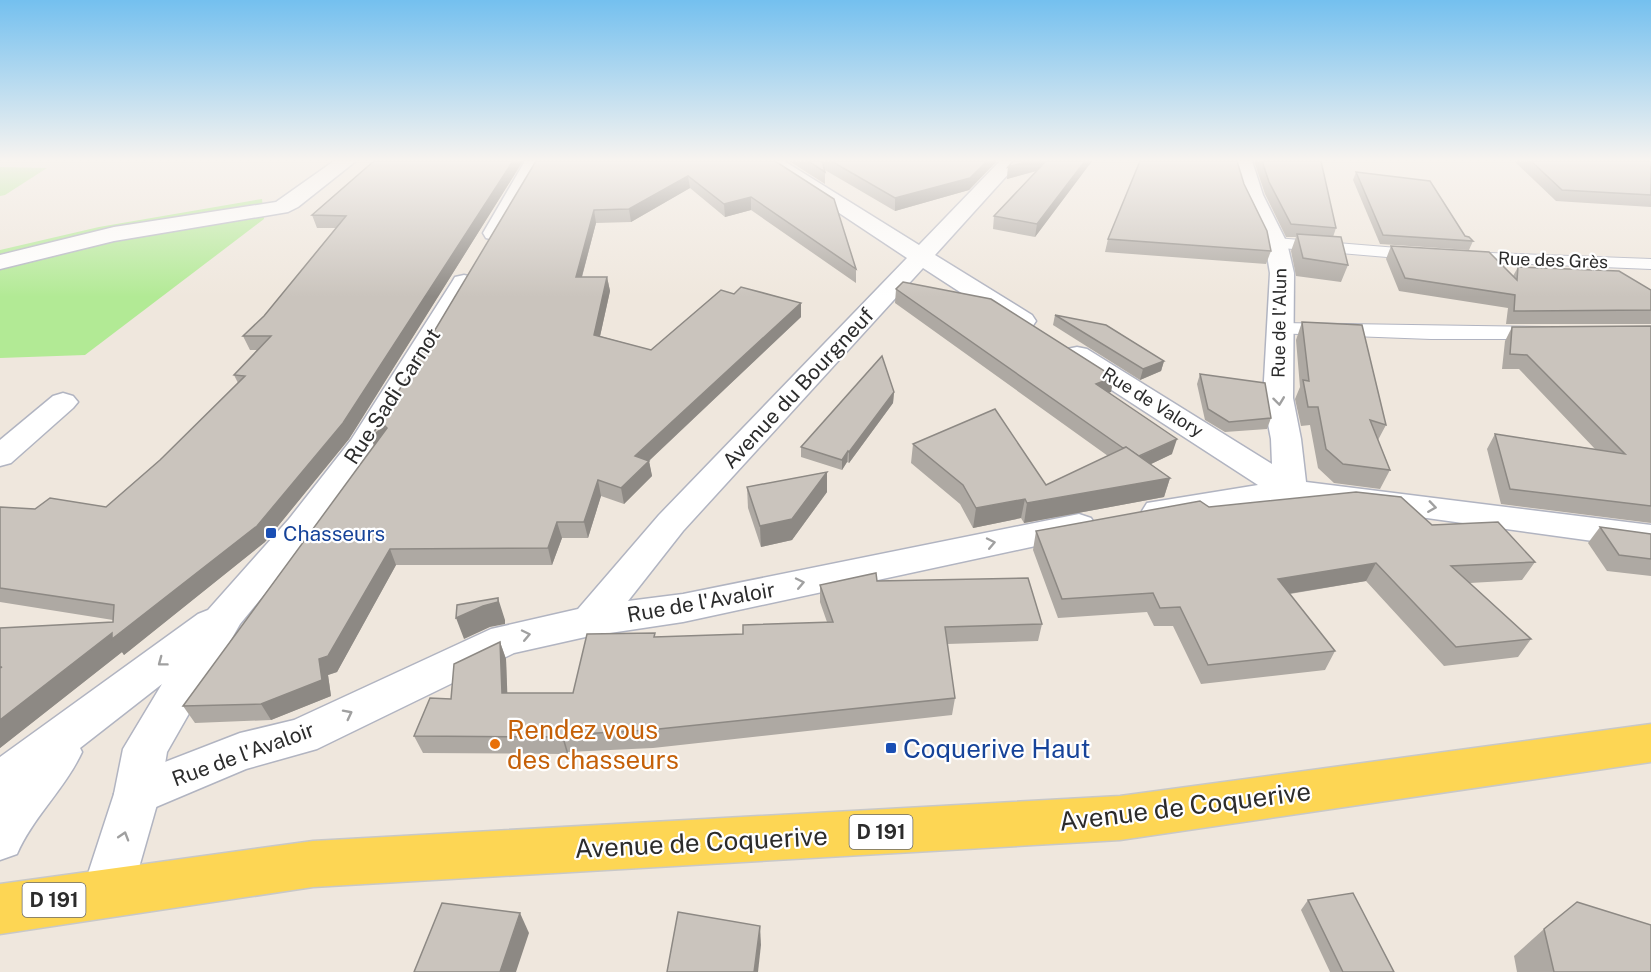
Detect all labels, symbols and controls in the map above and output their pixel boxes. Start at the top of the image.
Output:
street label: Rue des Grès [1498,248,1608,272]
street label: Rue de l'Alun [1268,268,1290,378]
street label: Avenue du Bourgneuf [717,303,879,473]
street label: Rue Sadi Carnot [339,323,445,469]
street label: Rue de Valory [1099,363,1208,442]
one-way arrow [1272,396,1285,406]
one-way arrow [1427,500,1437,512]
place label: Chasseurs [283,521,385,546]
marker: Chasseurs [264,526,278,540]
one-way arrow [986,538,996,551]
street label: Rue de l'Avaloir [625,577,777,627]
one-way arrow [795,578,805,591]
one-way arrow [521,629,531,642]
one-way arrow [158,655,169,666]
one-way arrow [342,709,353,721]
place label: Rendez vous des chasseurs [507,714,679,775]
street label: Rue de l'Avaloir [168,717,318,791]
place label: Coquerive Haut [903,733,1091,764]
marker: Rendez vous des chasseurs [488,737,502,751]
marker: Coquerive Haut [884,741,898,755]
street label: Avenue de Coquerive [1057,775,1313,837]
road number: D 191 [850,815,912,849]
street label: Avenue de Coquerive [574,820,828,864]
one-way arrow [117,831,129,842]
road number: D 191 [22,883,86,917]

